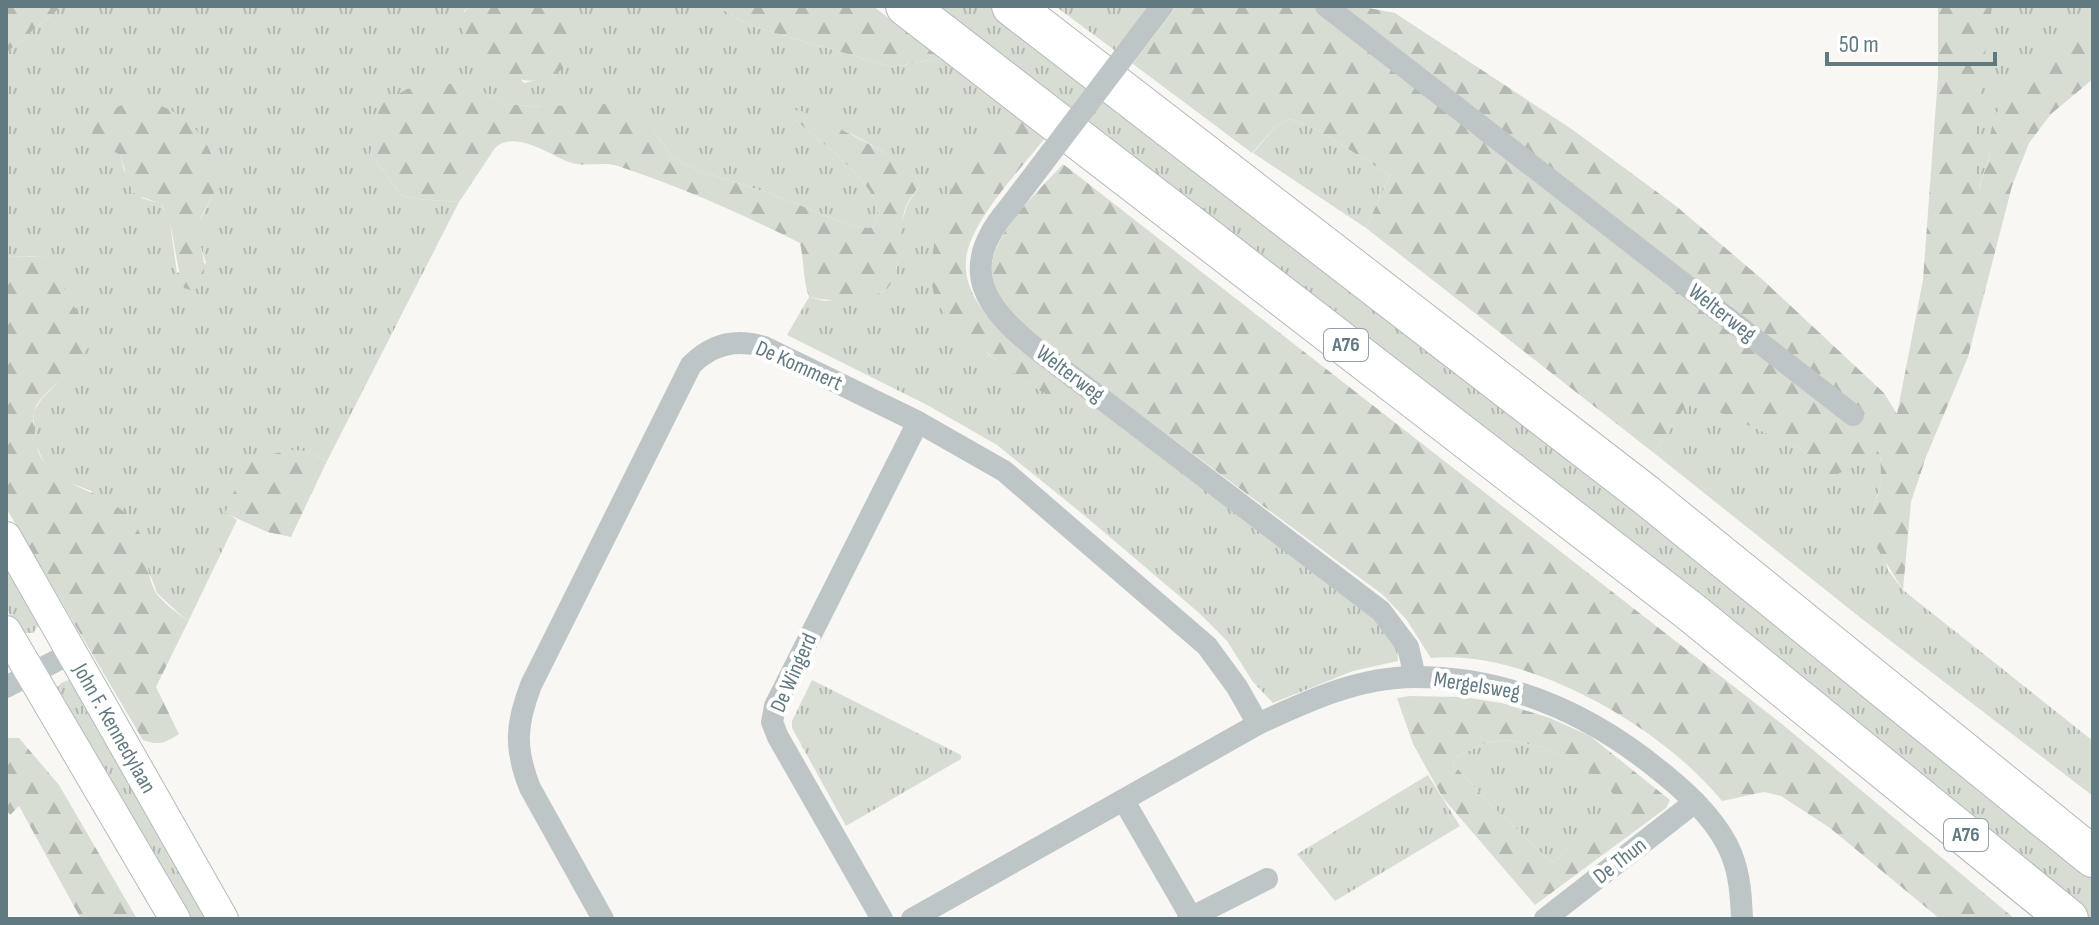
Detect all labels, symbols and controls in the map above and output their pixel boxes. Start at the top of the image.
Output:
scale bar [1827,16,1995,66]
text: 50 m [1839,30,1879,59]
street label: Welterweg [1683,278,1762,348]
road number: A76 [1324,329,1368,361]
street label: De Kommert [751,335,847,397]
street label: Welterweg [1030,340,1110,409]
street label: De Wingerd [765,629,823,717]
street label: John F. Kennedylaan [67,658,162,798]
street label: Mergelsweg [1432,666,1522,706]
road number: A76 [1944,819,1988,851]
street label: De Thun [1588,832,1652,890]

